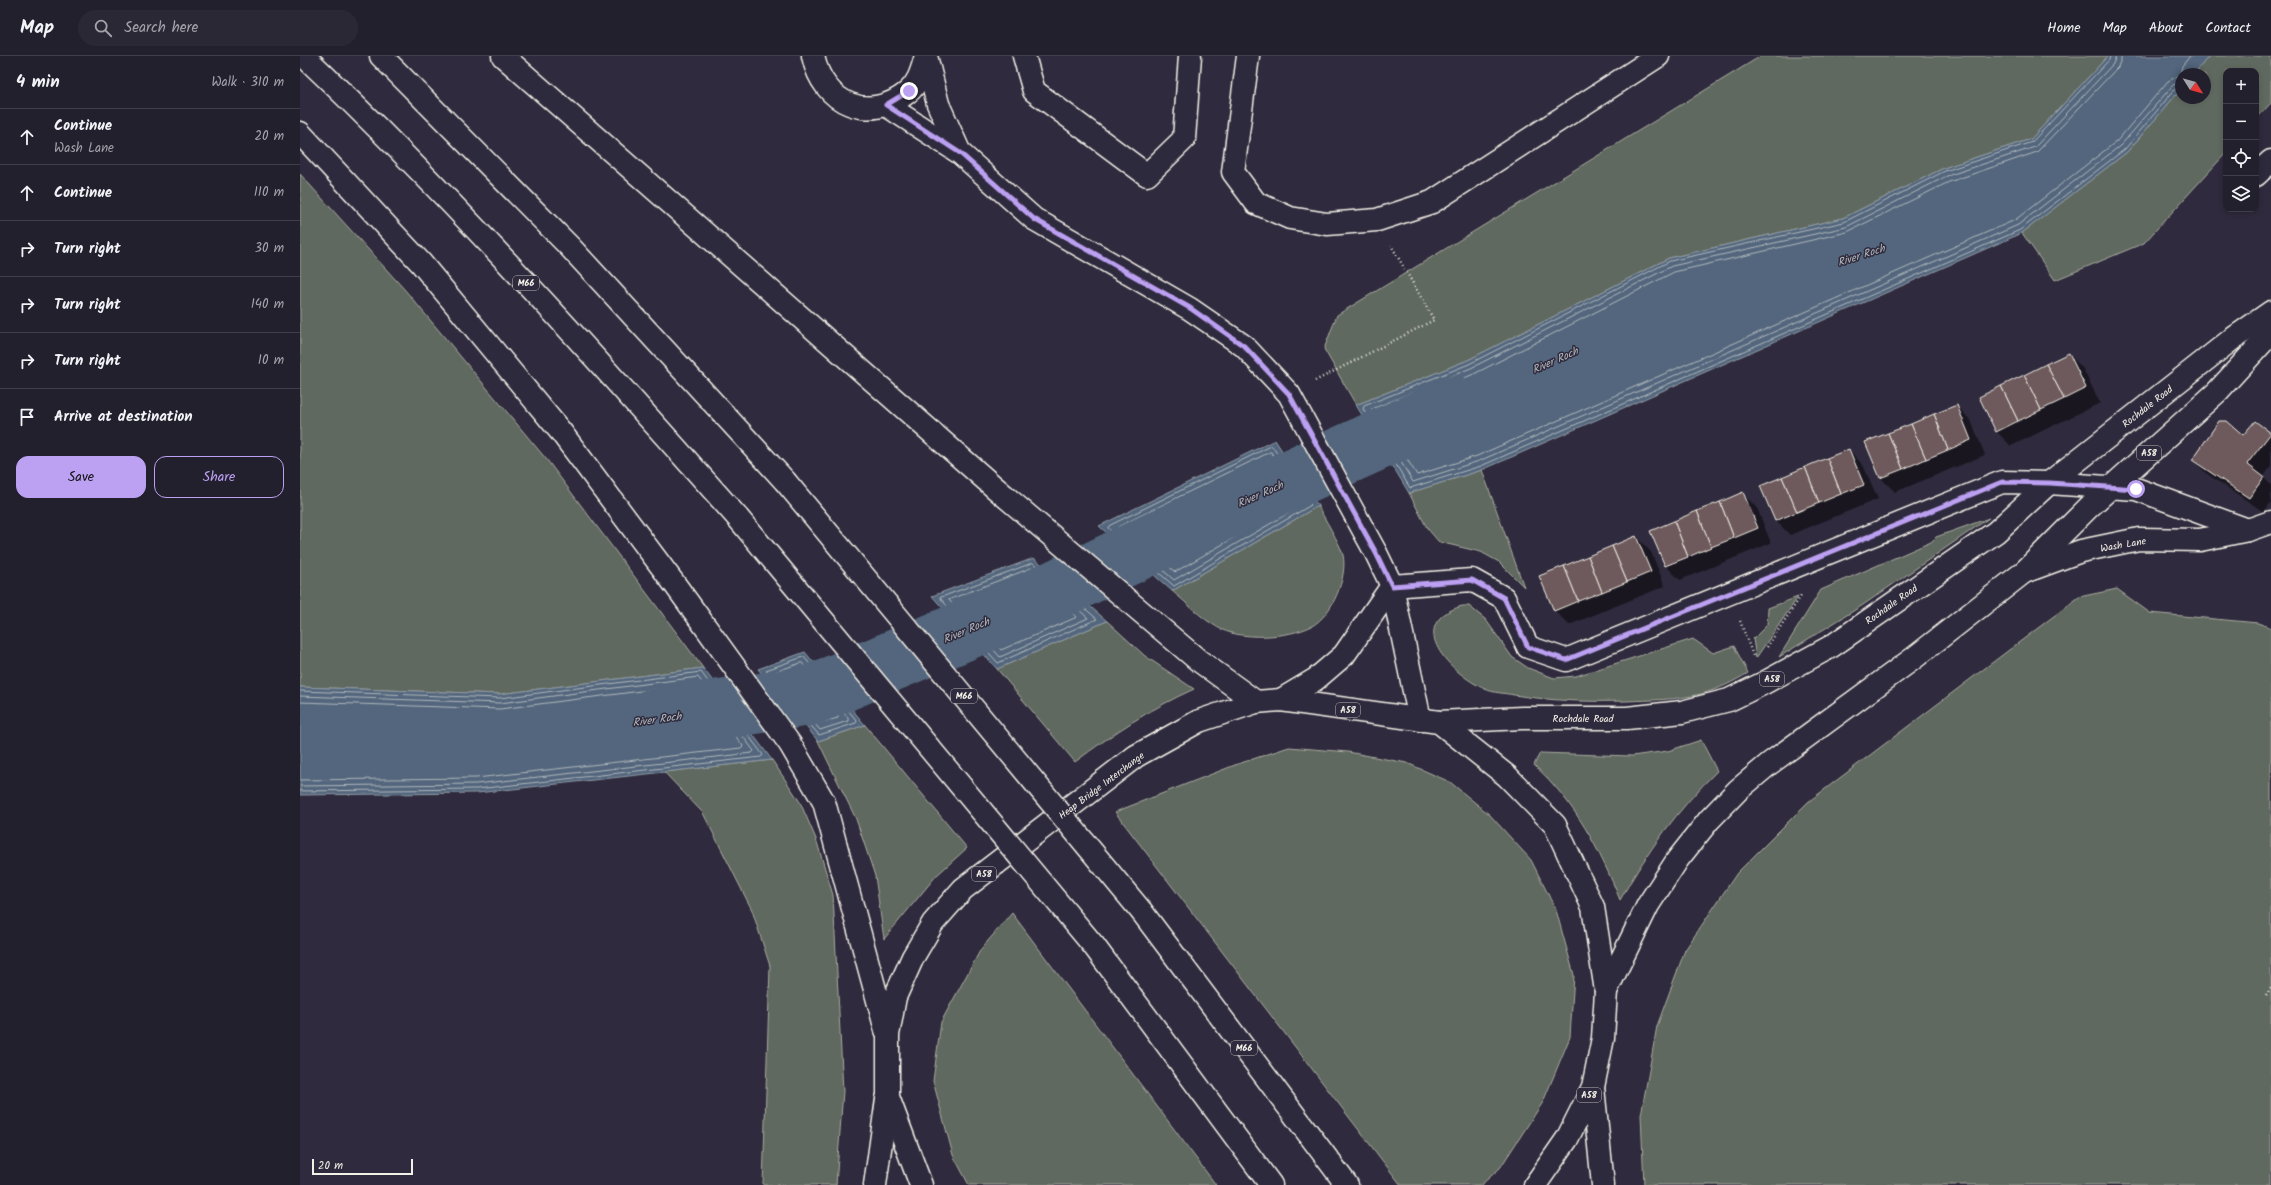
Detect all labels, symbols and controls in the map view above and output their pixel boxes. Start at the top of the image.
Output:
search box [78,10,358,46]
text: Map [20,13,54,43]
text: Search here [124,16,198,40]
icon: search [92,17,114,39]
text: Home [2047,17,2081,39]
text: Map [2103,17,2127,39]
text: About [2149,17,2183,39]
text: Contact [2205,17,2251,39]
north arrow [2175,68,2211,104]
map controls [2223,68,2259,212]
button: + [2223,68,2259,104]
text: 4 min [16,69,60,96]
text: Walk · 310 m [211,72,284,93]
route end [900,82,918,100]
button: − [2223,104,2259,140]
text: Continue [54,114,112,138]
icon: ahead [16,126,38,148]
text: 20 m [254,126,284,147]
text: Wash Lane [54,138,114,159]
button: locate [2223,140,2259,176]
button: layers [2223,176,2259,212]
text: Continue [54,181,112,205]
icon: ahead [16,182,38,204]
text: 110 m [254,182,284,203]
text: Turn right [54,237,121,261]
icon: right [16,238,38,260]
text: 30 m [255,238,284,259]
water label: River Roch [1835,239,1888,272]
road number: M66 [513,276,539,290]
text: Turn right [54,293,121,317]
icon: right [16,294,38,316]
text: 140 m [251,294,284,315]
water label: River Roch [1529,342,1582,379]
text: Turn right [54,349,121,373]
icon: right [16,350,38,372]
text: 10 m [258,350,284,371]
street label: Rochdale Road [2119,381,2177,432]
text: Arrive at destination [54,405,193,429]
icon: arrive [16,406,38,428]
road number: A58 [2137,446,2161,460]
button: Save [16,456,146,498]
button: Share [154,456,284,498]
water label: River Roch [1234,476,1287,513]
route start [2127,480,2145,498]
street label: Wash Lane [2099,533,2148,557]
street label: Rochdale Road [1862,580,1922,629]
water label: River Roch [940,613,993,649]
road number: A58 [1760,672,1784,686]
road number: M66 [951,689,977,703]
road number: A58 [1336,703,1360,717]
water label: River Roch [632,708,684,732]
street label: Rochdale Road [1553,711,1614,727]
street label: Heap Bridge Interchange [1055,748,1148,824]
road number: A58 [972,867,996,881]
road number: M66 [1231,1041,1257,1055]
road number: A58 [1577,1088,1601,1102]
scale bar [312,1157,413,1176]
text: 20 m [318,1157,343,1175]

